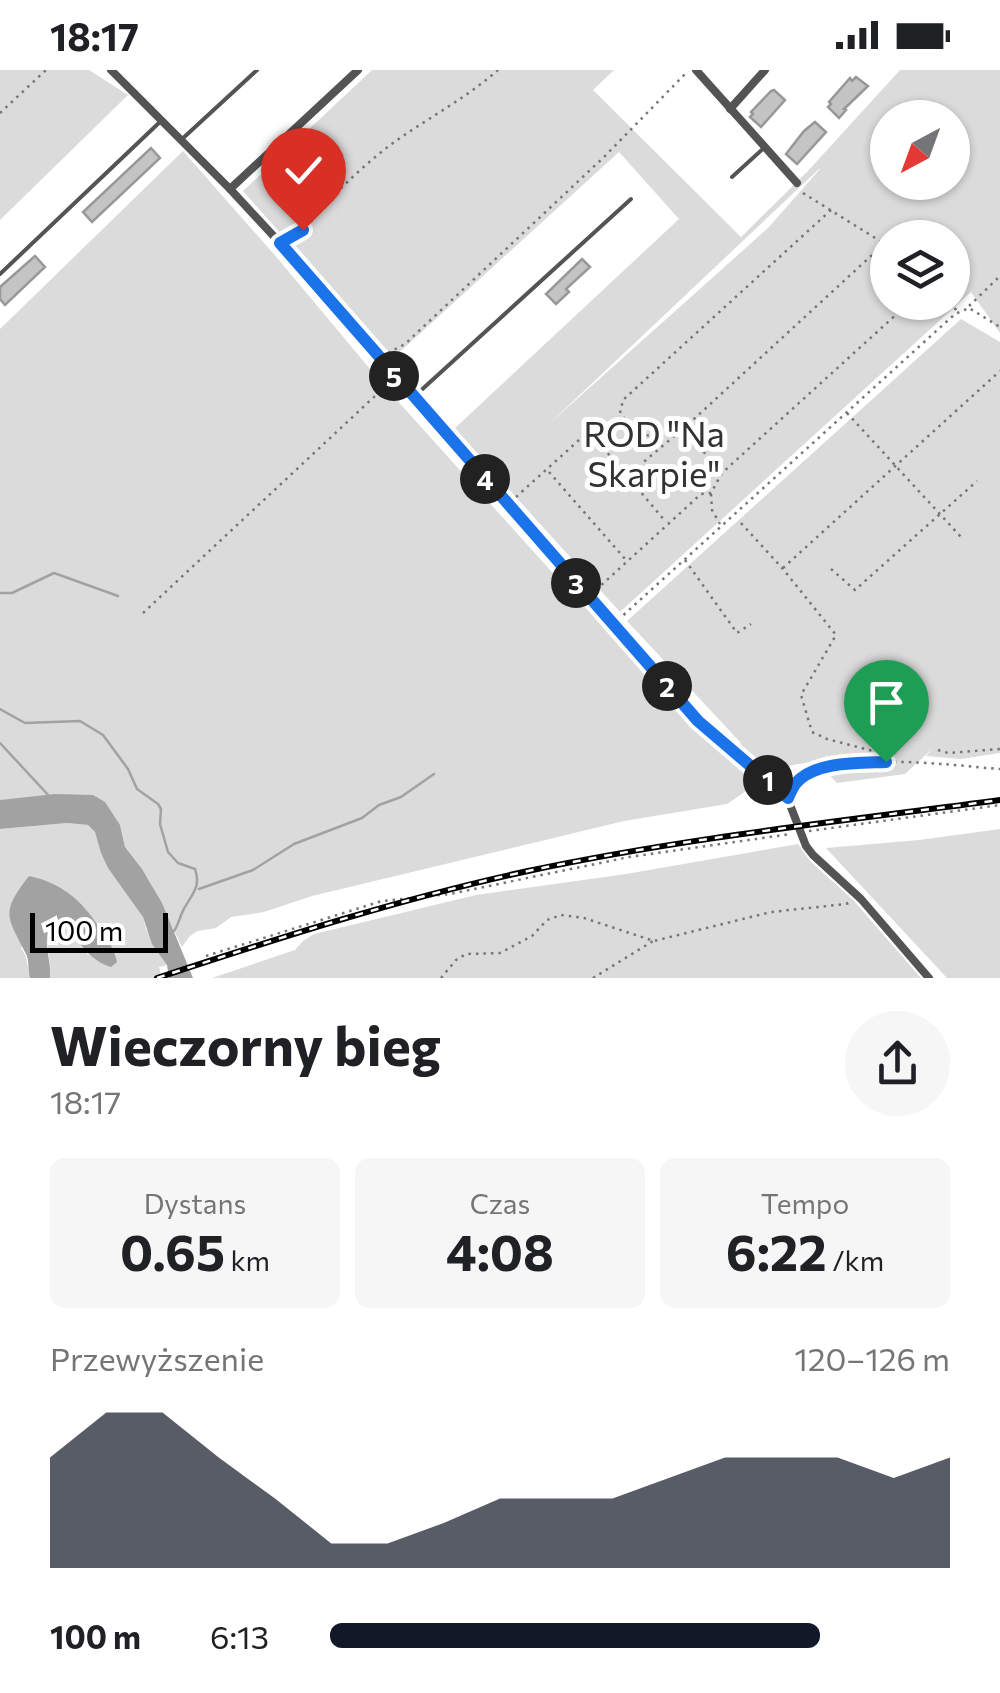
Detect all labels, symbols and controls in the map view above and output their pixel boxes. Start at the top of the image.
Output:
text: 18:17 [50,12,139,59]
north arrow [870,100,970,200]
map controls [870,100,970,320]
pin [261,128,346,231]
icon: check [276,143,331,198]
button: layers [870,220,970,320]
pin: 5 [369,351,419,401]
text: 5 [386,359,402,393]
park label: ROD "Na Skarpie" [583,411,725,494]
pin: 4 [460,454,510,504]
text: 4 [476,462,494,496]
pin: 3 [551,558,601,608]
text: 3 [568,566,584,600]
pin [844,660,929,763]
pin: 2 [642,661,692,711]
text: 2 [659,669,675,703]
icon: arrive [859,675,914,730]
pin: 1 [743,755,793,805]
text: 1 [762,763,774,797]
scale bar [30,908,168,953]
text: 100 m [45,913,123,947]
text: Wieczorny bieg [50,1010,441,1077]
button: share [845,1011,950,1116]
text: 18:17 [50,1081,121,1121]
text: Dystans [144,1186,246,1220]
text: Czas [470,1186,530,1220]
text: Tempo [761,1186,849,1220]
text: 0.65 [120,1220,225,1281]
text: 4:08 [446,1220,554,1281]
text: 6:22 [726,1220,827,1281]
text: km [225,1243,270,1277]
text: /km [827,1243,884,1277]
text: Przewyższenie [50,1338,264,1378]
text: 120–126 m [794,1338,950,1378]
text: 100 m [50,1616,141,1656]
text: 6:13 [210,1616,269,1656]

